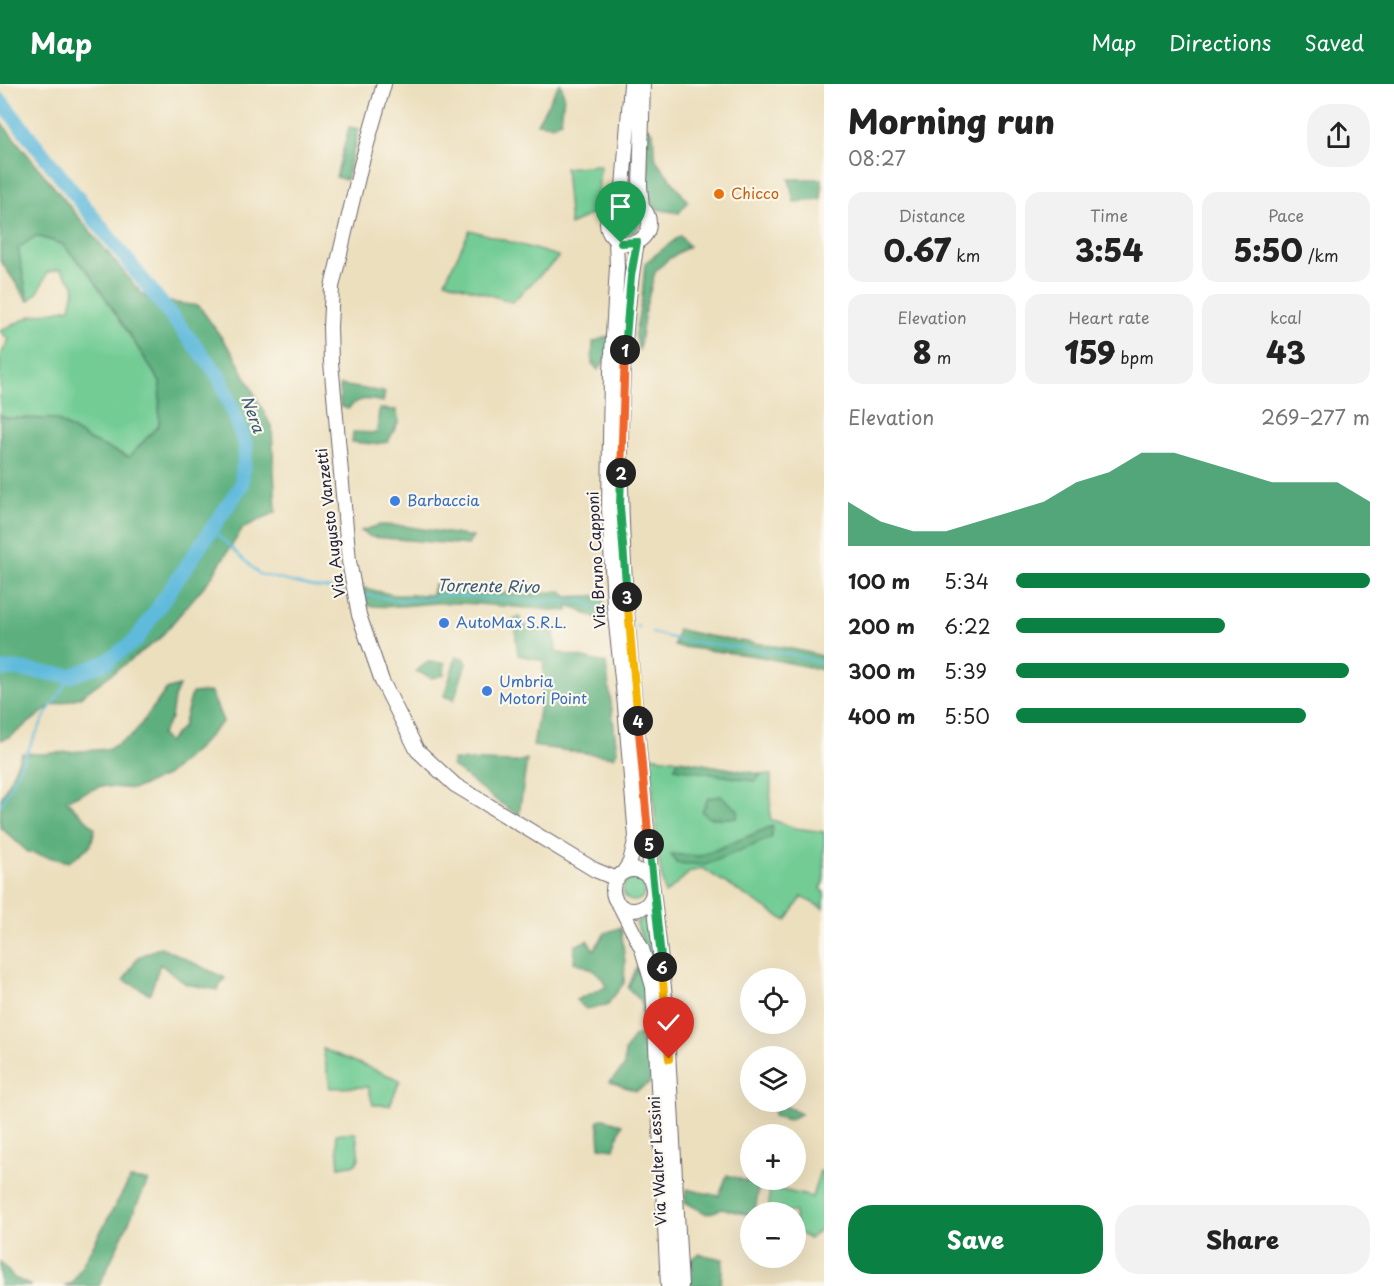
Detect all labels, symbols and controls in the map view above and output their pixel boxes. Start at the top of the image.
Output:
text: Map [30,21,92,64]
text: Map [1091,26,1136,58]
text: Directions [1169,26,1271,58]
text: Saved [1304,26,1364,58]
text: Morning run [848,95,1055,145]
button: share [1307,104,1370,167]
text: 08:27 [848,143,906,173]
pin [595,181,646,243]
place label: Chicco [731,181,779,204]
marker: Chicco [712,187,726,201]
icon: arrive [604,190,637,223]
text: Distance [898,203,966,227]
text: Time [1090,203,1128,227]
text: Pace [1268,203,1304,227]
text: 0.67 [884,227,951,272]
text: 3:54 [1075,227,1143,272]
text: 5:50 [1233,227,1303,272]
text: km [951,243,980,267]
text: /km [1303,243,1339,267]
text: Elevation [897,305,967,329]
text: Heart rate [1069,305,1149,329]
text: kcal [1270,305,1302,329]
text: 8 [913,329,932,374]
text: 159 [1064,329,1115,374]
text: 43 [1266,329,1306,374]
pin: 1 [610,335,640,365]
text: 1 [621,338,629,362]
text: m [932,345,951,369]
text: bpm [1115,345,1154,369]
water label: Nera [236,392,272,437]
text: Elevation [848,402,934,432]
text: 269–277 m [1261,402,1370,432]
street label: Via Augusto Vanzetti [309,447,350,599]
pin: 2 [606,458,636,488]
text: 2 [615,461,627,485]
place label: Barbaccia [407,488,480,511]
street label: Via Bruno Capponi [580,491,611,629]
marker: Barbaccia [388,494,402,508]
text: 100 m [848,566,910,596]
text: 5:34 [944,566,989,596]
water label: Torrente Rivo [437,572,541,598]
pin: 3 [612,582,642,612]
text: 3 [622,585,632,609]
place label: AutoMax S.R.L. [456,610,567,633]
text: 200 m [848,611,915,641]
text: 6:22 [944,611,991,641]
marker: AutoMax S.R.L. [437,616,451,630]
text: 300 m [848,656,916,686]
text: 5:39 [944,656,987,686]
place label: Umbria Motori Point [499,669,587,709]
marker: Umbria Motori Point [480,684,494,698]
text: 400 m [848,701,916,731]
text: 5:50 [944,701,990,731]
pin: 4 [623,706,653,736]
text: 4 [633,709,643,733]
pin: 5 [634,829,664,859]
text: 5 [644,832,654,856]
pin: 6 [647,952,677,982]
text: 6 [656,955,668,979]
map controls [740,968,806,1268]
button: locate [740,968,806,1034]
pin [643,997,694,1059]
icon: check [652,1006,685,1039]
button: layers [740,1046,806,1112]
street label: Via Walter Lessini [642,1095,671,1227]
button: + [740,1124,806,1190]
button: − [740,1202,806,1268]
button: Save [848,1205,1103,1274]
button: Share [1115,1205,1370,1274]

